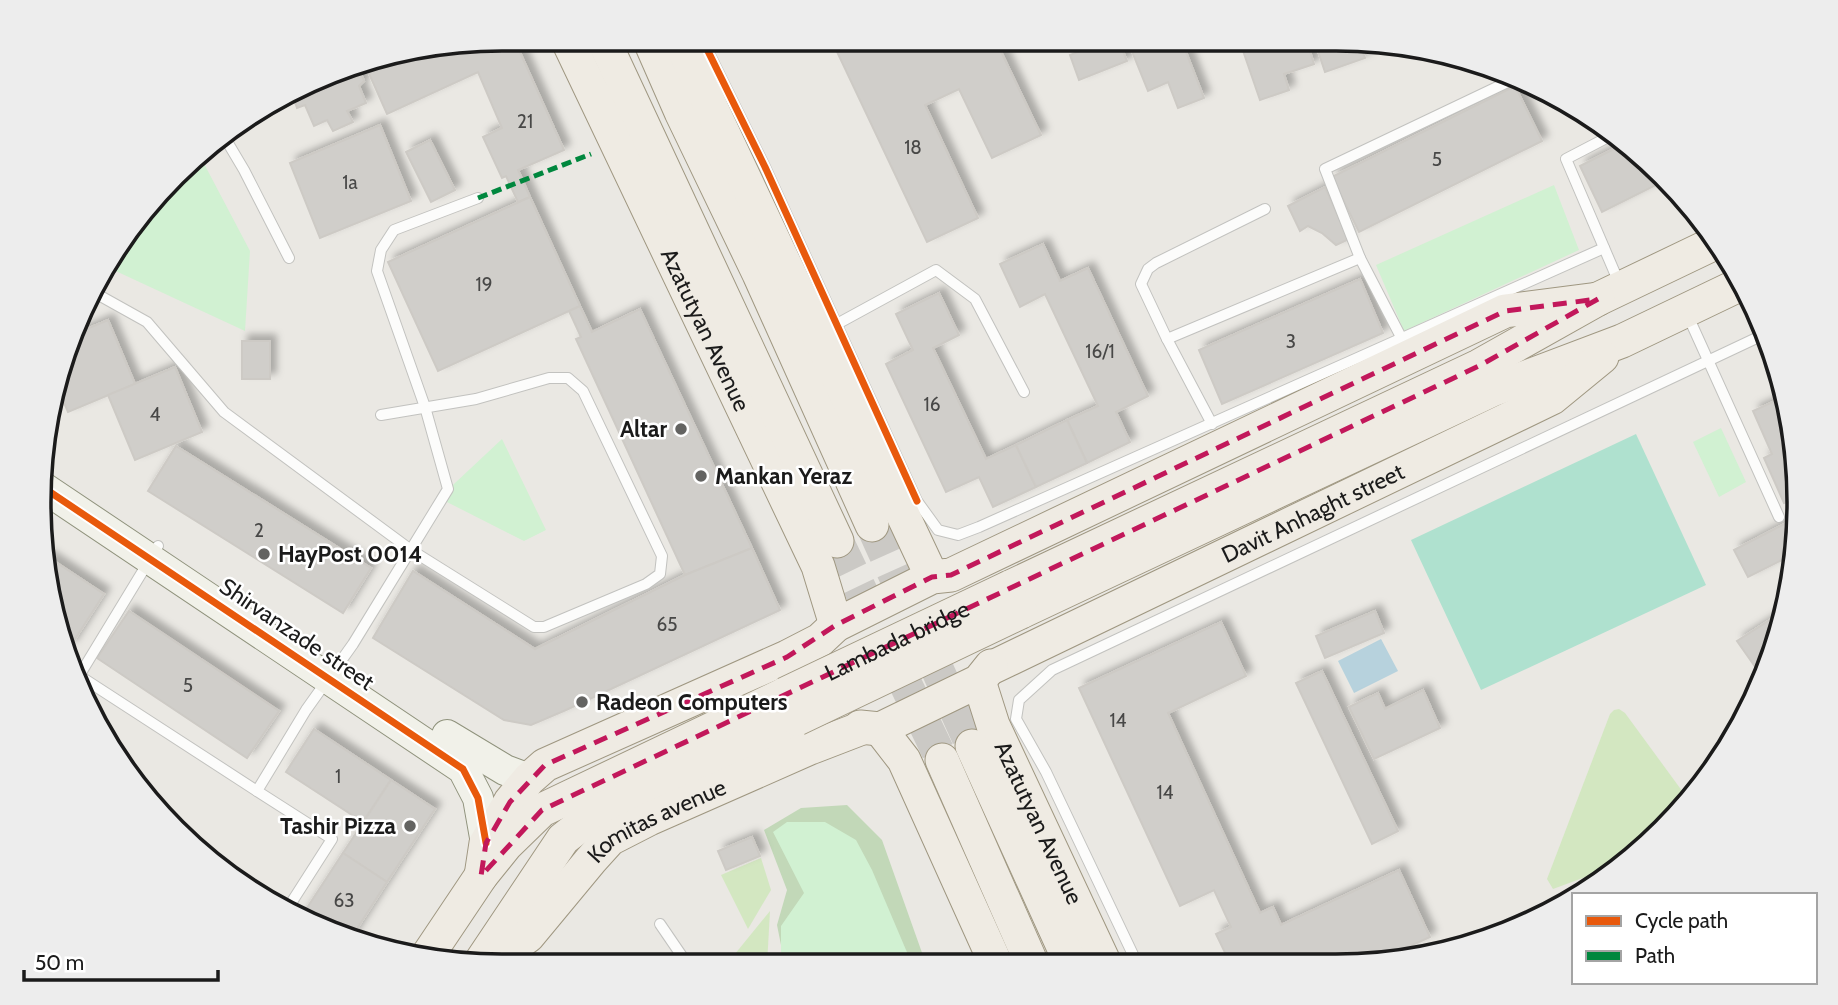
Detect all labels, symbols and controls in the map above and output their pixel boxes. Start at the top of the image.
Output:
house number: 21 [517,110,533,133]
house number: 18 [904,136,922,159]
house number: 5 [1432,148,1442,171]
house number: 1a [342,171,358,194]
street label: Azatutyan Avenue [655,244,756,416]
house number: 19 [476,273,493,296]
house number: 3 [1286,330,1296,353]
house number: 16/1 [1085,340,1115,363]
house number: 16 [924,393,941,416]
house number: 4 [150,403,161,426]
place label: Altar [620,415,667,443]
marker: Altar [673,421,689,437]
street label: Davit Anhaght street [1217,457,1409,569]
place label: Mankan Yeraz [715,462,852,490]
marker: Mankan Yeraz [693,468,709,484]
house number: 2 [254,519,264,542]
place label: HayPost 0014 [278,540,422,568]
marker: HayPost 0014 [256,546,272,562]
street label: Shirvanzade street [215,572,380,696]
street label: Lambada bridge [820,594,974,687]
house number: 65 [656,613,678,636]
house number: 5 [183,674,193,697]
place label: Radeon Computers [596,688,788,716]
marker: Radeon Computers [574,694,590,710]
house number: 14 [1109,709,1127,732]
street label: Azatutyan Avenue [989,737,1089,909]
house number: 1 [335,765,341,788]
street label: Komitas avenue [581,773,730,869]
house number: 14 [1156,781,1174,804]
place label: Tashir Pizza [280,812,397,840]
marker: Tashir Pizza [402,818,418,834]
house number: 63 [333,889,355,912]
legend [1572,893,1817,984]
text: Cycle path [1635,908,1728,933]
scale bar [24,939,219,983]
text: Path [1635,943,1675,968]
text: 50 m [35,950,84,975]

